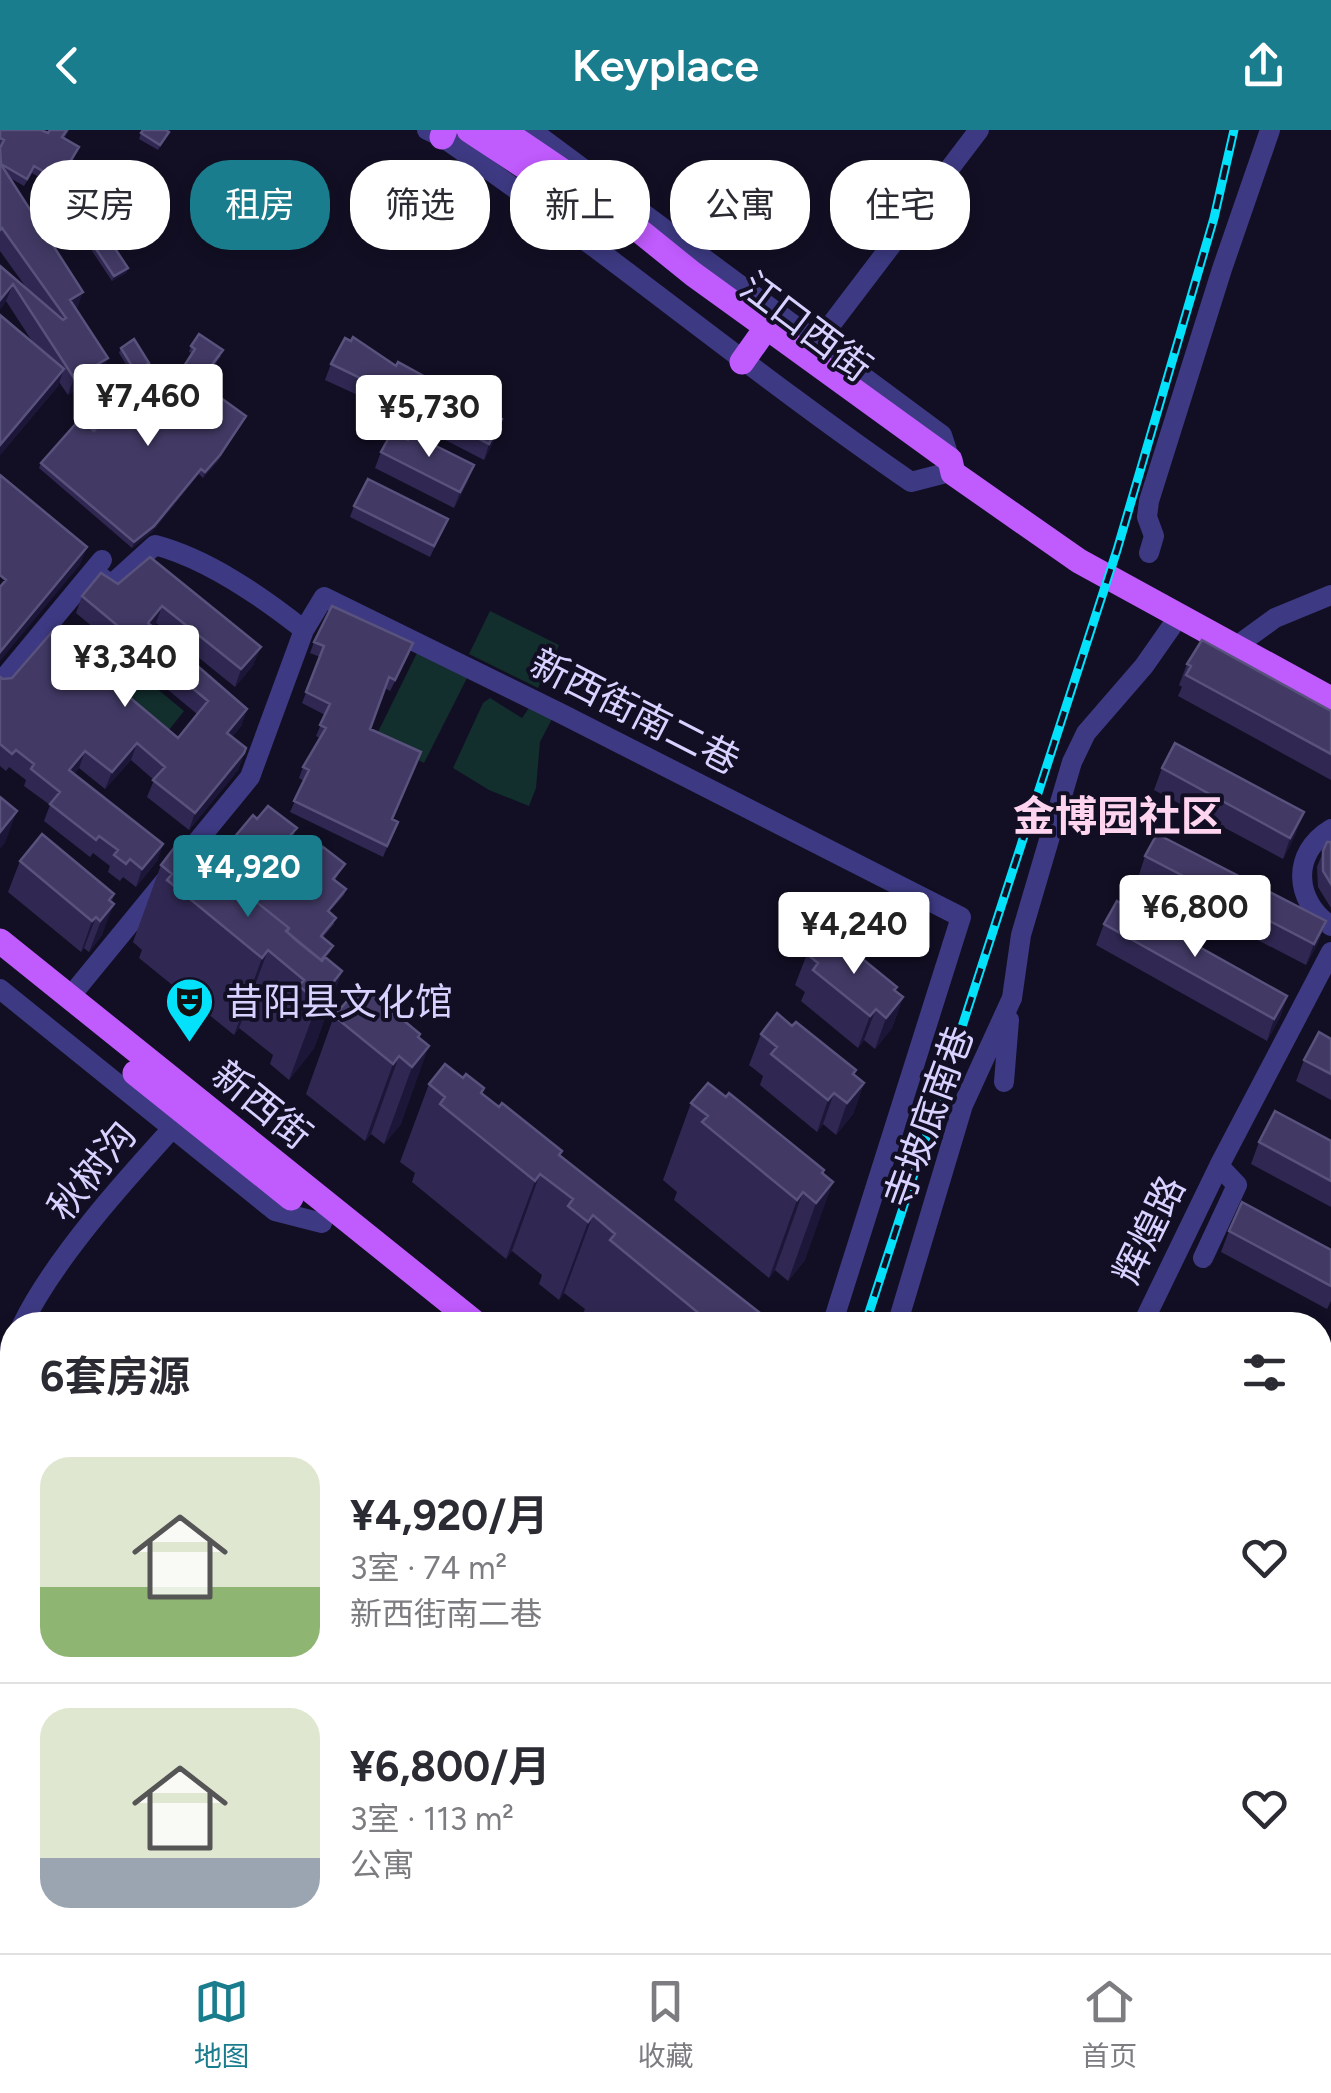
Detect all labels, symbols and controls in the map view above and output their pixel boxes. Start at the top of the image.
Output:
icon: back [40,38,95,93]
text: Keyplace [572,38,759,92]
icon: share [1236,38,1291,93]
chip: 买房 [30,160,170,250]
chip: 租房 [190,160,330,250]
chip: 筛选 [350,160,490,250]
chip: 新上 [510,160,650,250]
chip: 公寓 [670,160,810,250]
chip: 住宅 [830,160,970,250]
street label: 江口西街 [731,263,881,391]
pin: ¥7,460 [67,364,229,449]
pin: ¥5,730 [348,375,510,460]
text: ¥7,460 [96,377,200,415]
text: ¥5,730 [378,388,480,426]
pin: ¥3,340 [44,625,206,710]
text: ¥3,340 [73,638,177,676]
street label: 新西街南二巷 [523,640,747,784]
district label: 金博园社区 [1013,791,1223,842]
pin: ¥4,920 [167,835,329,920]
text: ¥4,920 [195,848,301,886]
pin: ¥6,800 [1114,875,1276,960]
text: ¥6,800 [1142,888,1248,926]
pin: ¥4,240 [773,892,935,977]
text: ¥4,240 [800,905,908,943]
theatre icon: 昔阳县文化馆 [164,976,216,1044]
place label: 昔阳县文化馆 [225,979,453,1025]
street label: 寺坡底南巷 [875,1020,983,1214]
street label: 新西街 [203,1051,321,1159]
street label: 秋树沟 [38,1112,146,1230]
street label: 辉煌路 [1103,1169,1195,1291]
icon: filters [1237,1345,1292,1400]
text: 6套房源 [40,1351,190,1402]
text: ¥4,920/月 [350,1490,548,1541]
icon: home [120,1497,240,1617]
icon: heart [1237,1530,1292,1585]
text: 3室 · 74 m² [350,1549,507,1587]
text: 新西街南二巷 [350,1595,542,1633]
text: ¥6,800/月 [350,1741,550,1792]
icon: home [120,1748,240,1868]
icon: heart [1237,1781,1292,1836]
text: 3室 · 113 m² [350,1800,514,1838]
text: 公寓 [350,1846,414,1884]
tab: 地图 [194,1974,250,2074]
tab: 收藏 [637,1974,693,2074]
tab: 首页 [1081,1974,1137,2074]

